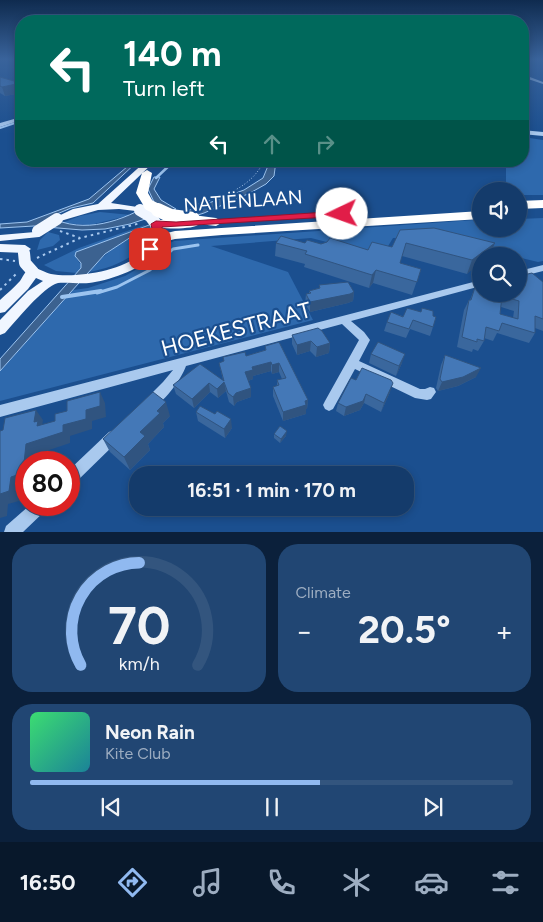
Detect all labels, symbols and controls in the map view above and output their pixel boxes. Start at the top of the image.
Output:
text: 140 m [123,33,221,75]
icon: left [40,35,105,100]
text: Turn left [123,75,205,102]
icon: left [205,130,233,158]
icon: ahead [258,130,286,158]
icon: right [311,130,339,158]
map controls [472,182,527,302]
button: sound [472,182,527,237]
street label: NATIËNLAAN [183,185,303,217]
position arrow [315,187,367,239]
pin [129,228,171,270]
icon: arrive [136,235,164,263]
button: search [472,247,527,302]
street label: HOEKESTRAAT [158,296,314,362]
speed limit sign: 80 [15,451,80,516]
text: 16:51 · 1 min · 170 m [187,479,356,502]
text: Climate [296,583,351,602]
text: 70 [107,595,170,657]
text: 20.5° [358,607,451,653]
text: − [296,614,313,648]
text: + [496,614,513,648]
text: km/h [118,653,159,674]
text: Neon Rain [105,721,195,744]
text: Kite Club [105,744,171,763]
icon: previous [97,793,125,821]
icon: pause [258,793,286,821]
icon: next [419,793,447,821]
icon: directions [115,865,150,900]
icon: music [190,865,225,900]
icon: phone [264,865,299,900]
icon: climate [339,865,374,900]
icon: car [414,865,449,900]
icon: filters [488,865,523,900]
text: 16:50 [20,869,76,896]

